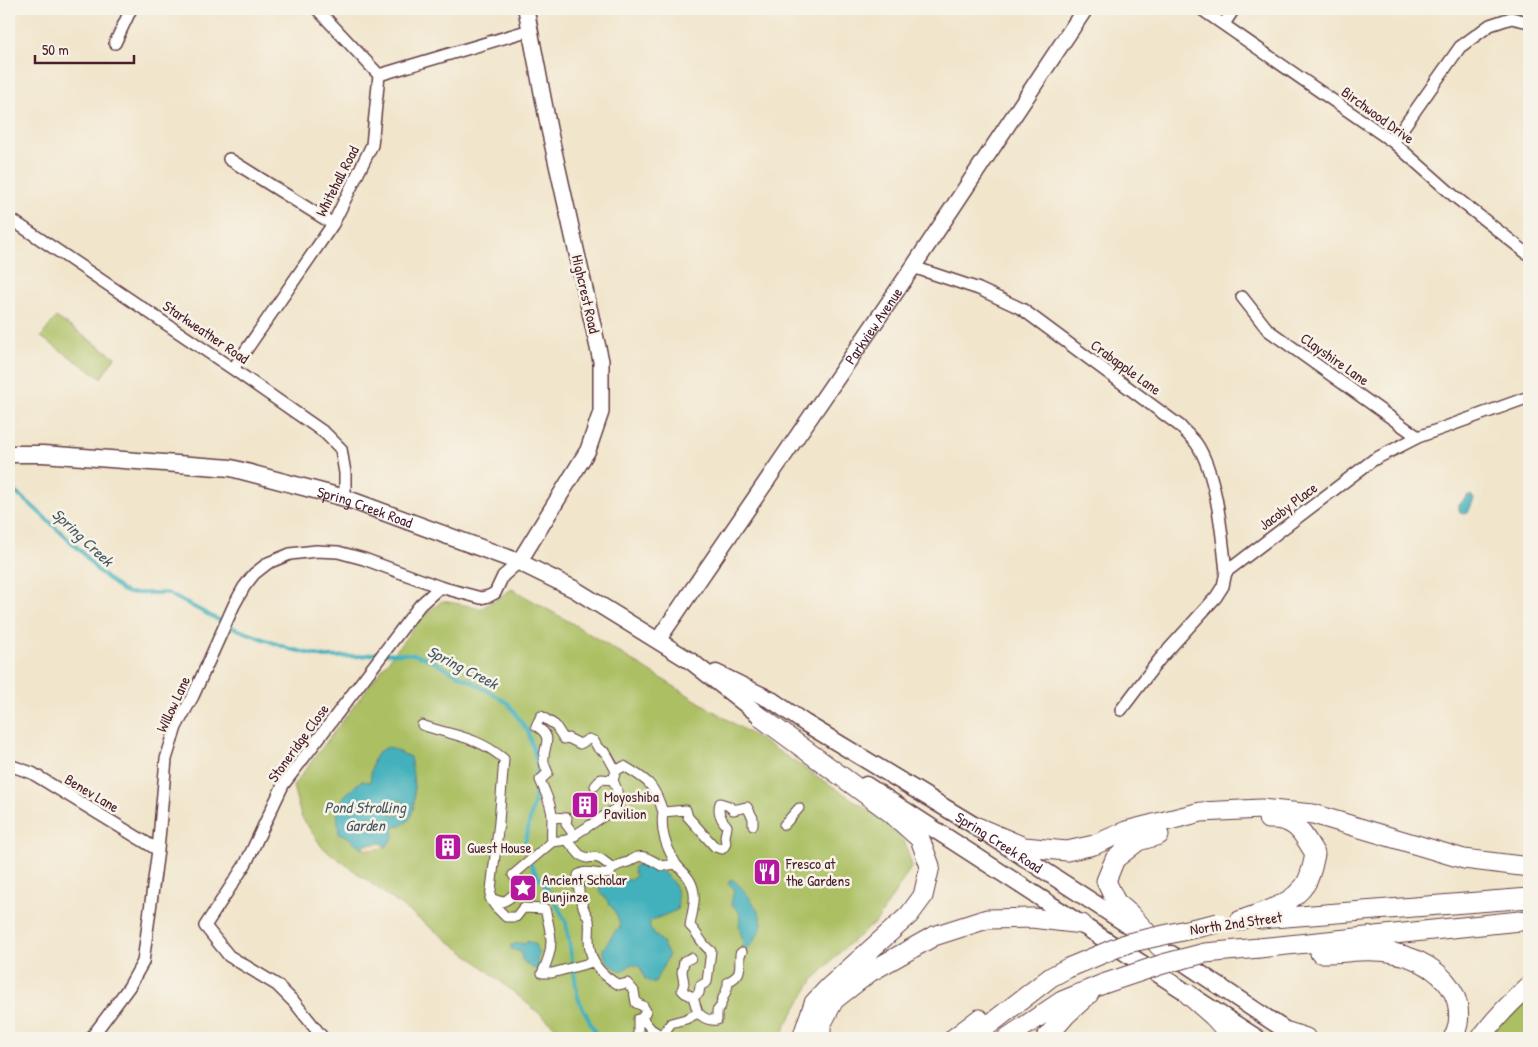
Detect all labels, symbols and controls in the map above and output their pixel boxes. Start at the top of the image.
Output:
scale bar [35,32,134,64]
text: 50 m [42,39,69,60]
street label: Birchwood Drive [1337,81,1419,149]
street label: Whitehall Road [310,142,364,220]
street label: Highcrest Road [567,253,605,335]
street label: Parkview Avenue [839,283,907,368]
street label: Starkweather Road [159,295,253,369]
street label: Clayshire Lane [1297,328,1374,390]
street label: Crabapple Lane [1086,334,1166,400]
street label: Jacoby Place [1254,477,1322,535]
street label: Spring Creek Road [315,481,416,533]
water label: Spring Creek [48,503,119,572]
water label: Spring Creek [424,640,503,695]
street label: Willow Lane [151,672,195,735]
street label: Stoneridge Close [262,700,334,786]
street label: Benev Lane [61,769,123,817]
place label: Moyoshiba Pavilion [604,786,659,824]
building icon: Moyoshiba Pavilion [570,790,600,820]
water label: Pond Strolling Garden [324,796,407,836]
street label: Spring Creek Road [952,806,1047,878]
building icon: Guest House [433,832,463,862]
place label: Guest House [467,837,531,858]
place label: Fresco at the Gardens [785,853,850,891]
restaurant icon: Fresco at the Gardens [752,857,782,887]
place label: Ancient Scholar Bunjinze [542,869,628,907]
place icon: Ancient Scholar Bunjinze [508,873,538,903]
street label: North 2nd Street [1189,906,1284,940]

